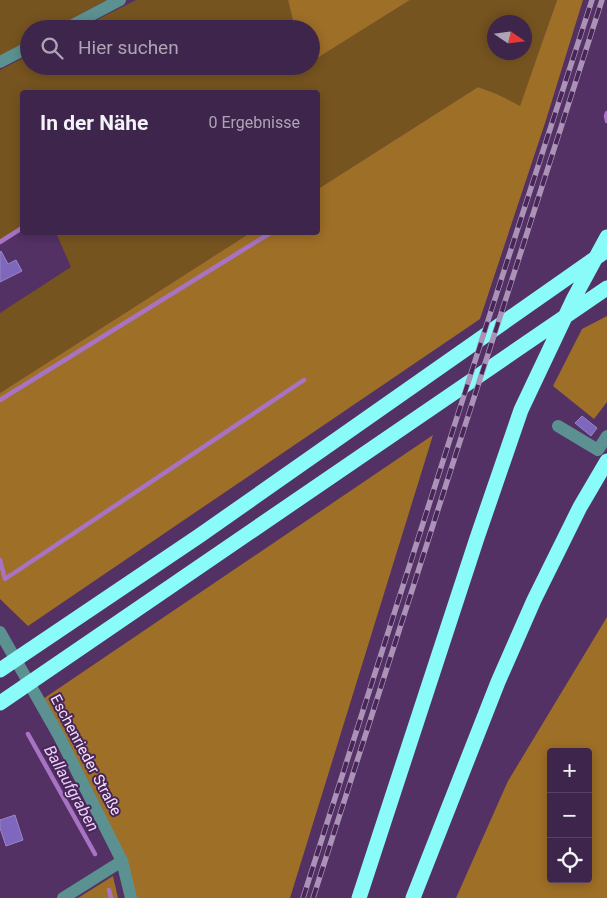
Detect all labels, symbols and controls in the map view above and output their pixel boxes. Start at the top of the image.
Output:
north arrow [487,15,532,60]
search box [20,20,320,75]
icon: search [38,34,66,62]
text: Hier suchen [78,36,179,59]
text: In der Nähe [40,111,148,135]
text: 0 Ergebnisse [208,113,300,132]
street label: Eschenrieder Straße [47,692,125,818]
water label: Ballaufgraben [40,742,103,835]
map controls [547,748,592,883]
button: + [547,748,592,793]
button: − [547,793,592,838]
button: locate [547,838,592,883]

